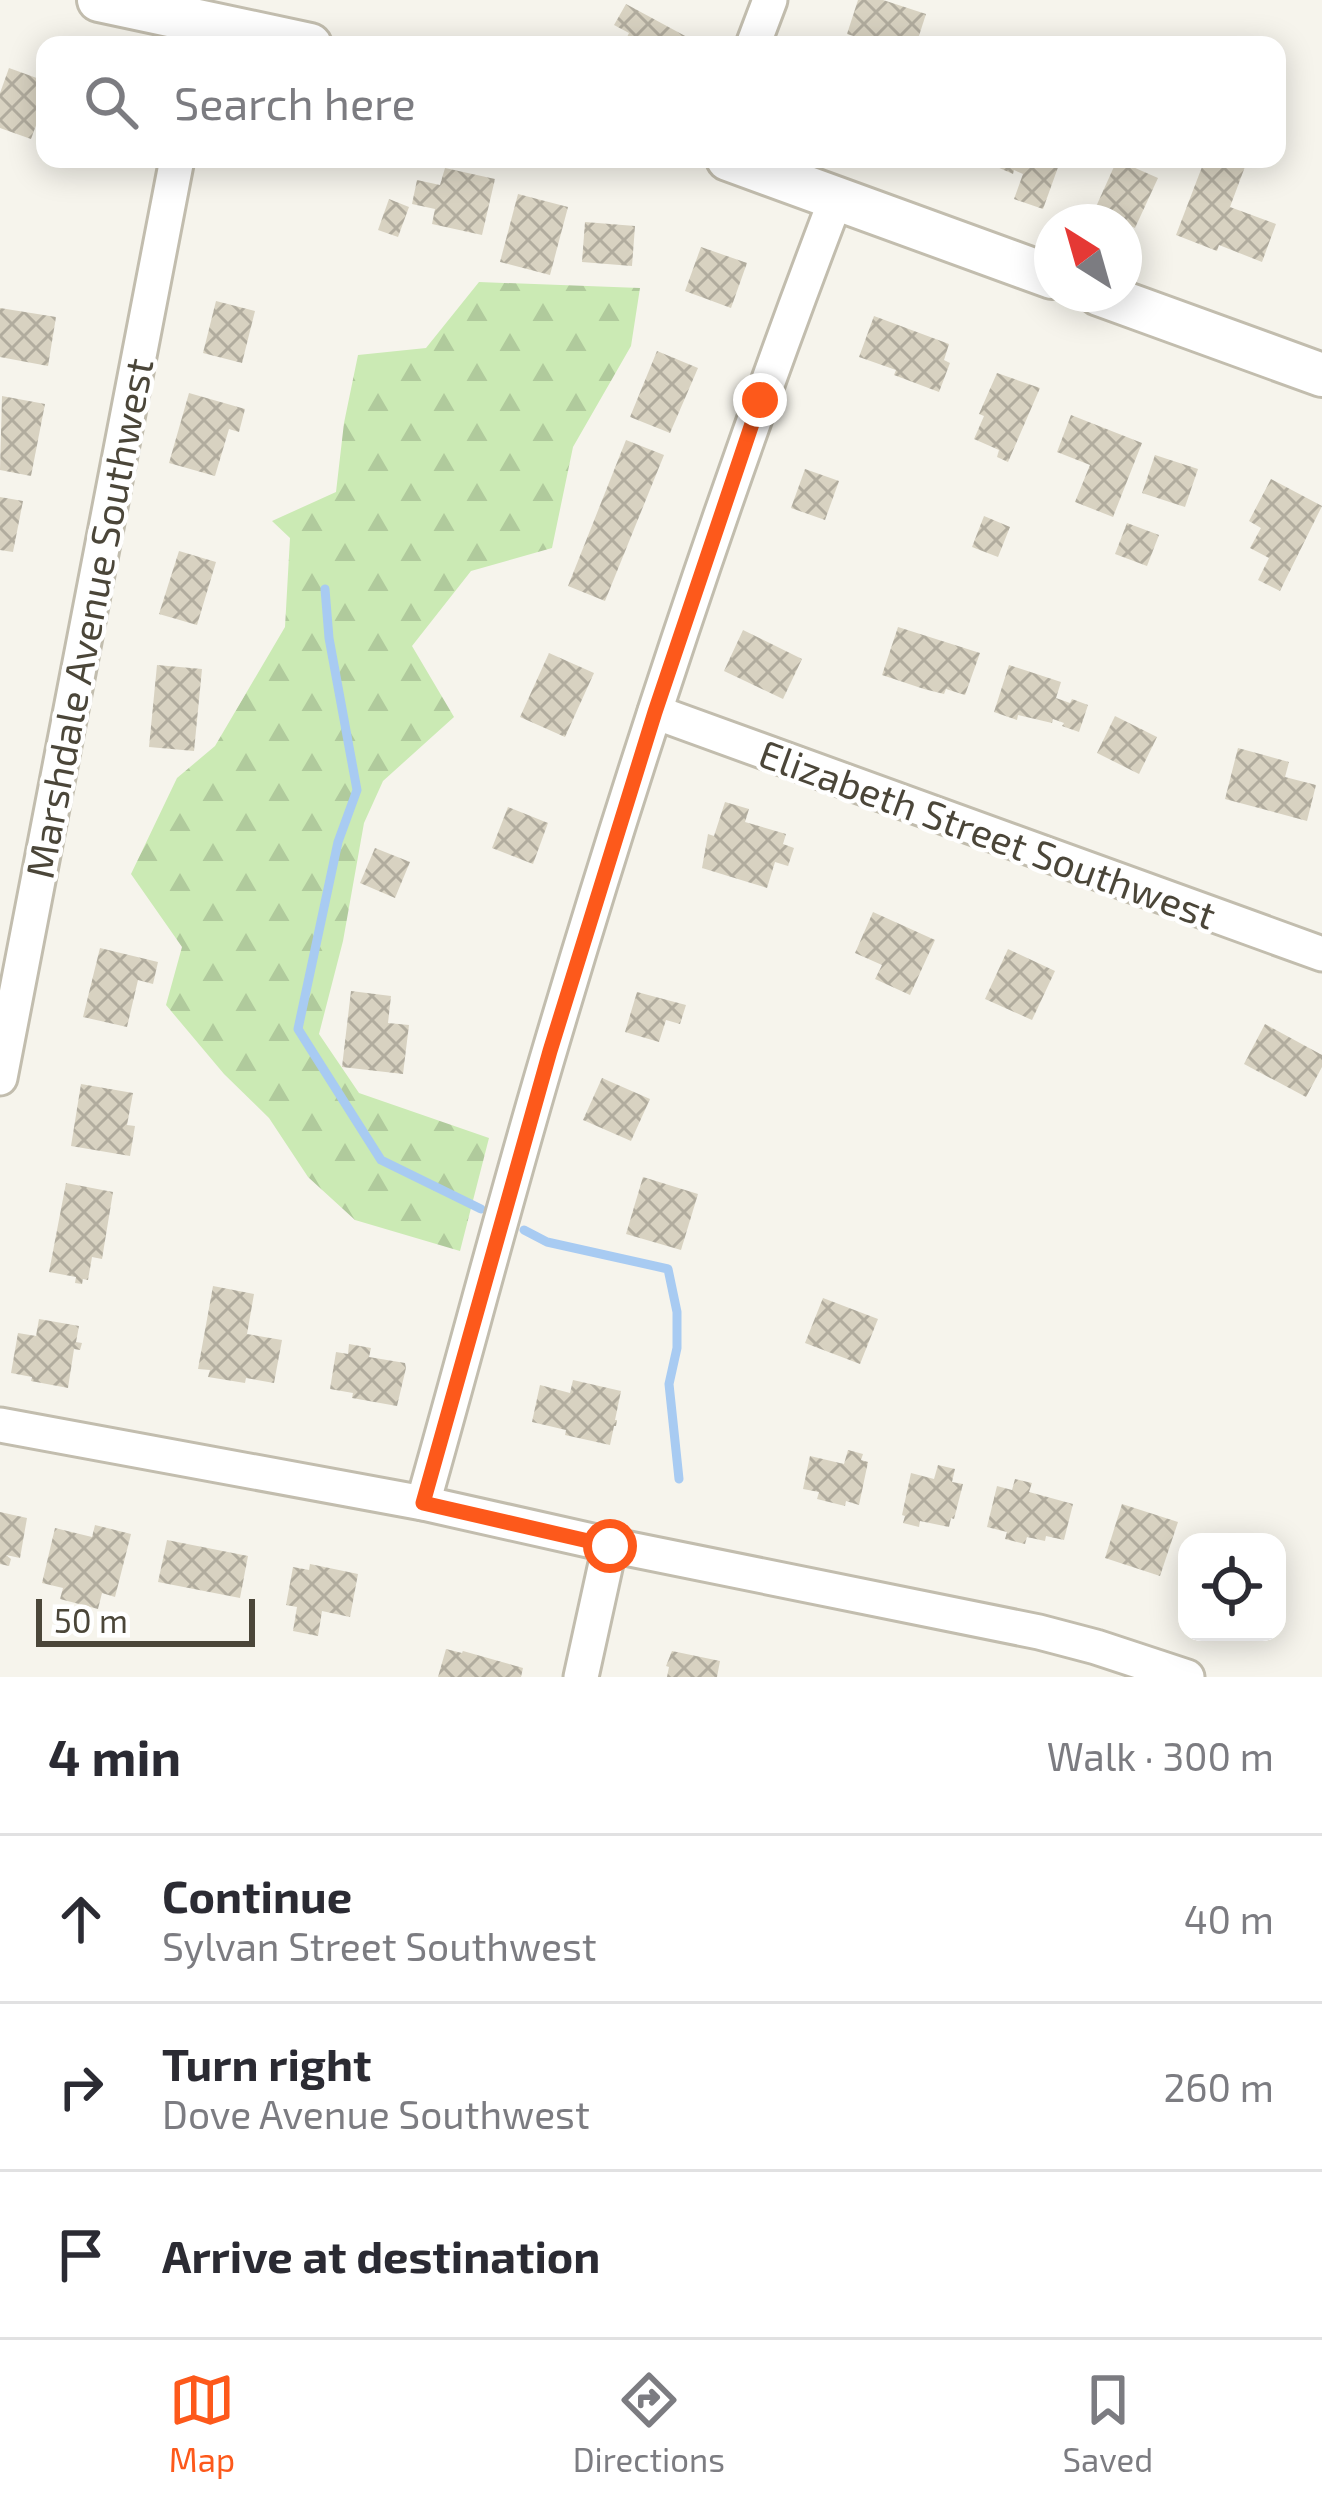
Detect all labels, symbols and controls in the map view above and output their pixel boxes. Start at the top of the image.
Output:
search box [36,36,1286,168]
icon: search [78,69,144,135]
text: Search here [174,75,416,129]
north arrow [1034,204,1142,312]
street label: Marshdale Avenue Southwest [15,354,161,882]
route end [733,373,787,427]
street label: Elizabeth Street Southwest [753,728,1223,938]
route start [583,1519,637,1573]
map controls [1178,1533,1286,1641]
button: locate [1178,1533,1286,1641]
scale bar [36,1593,255,1646]
text: 50 m [54,1600,128,1640]
text: 4 min [48,1725,181,1786]
text: Walk · 300 m [1047,1732,1274,1779]
text: Continue [162,1868,352,1922]
icon: ahead [48,1886,114,1952]
text: 40 m [1184,1895,1274,1942]
text: Sylvan Street Southwest [162,1922,597,1969]
text: Turn right [162,2036,371,2090]
icon: right [48,2054,114,2120]
text: 260 m [1163,2063,1274,2110]
text: Dove Avenue Southwest [162,2090,590,2137]
icon: arrive [48,2222,114,2288]
text: Arrive at destination [162,2228,600,2282]
tab: Map [169,2367,235,2479]
tab: Directions [573,2367,725,2479]
tab: Saved [1063,2367,1153,2479]

